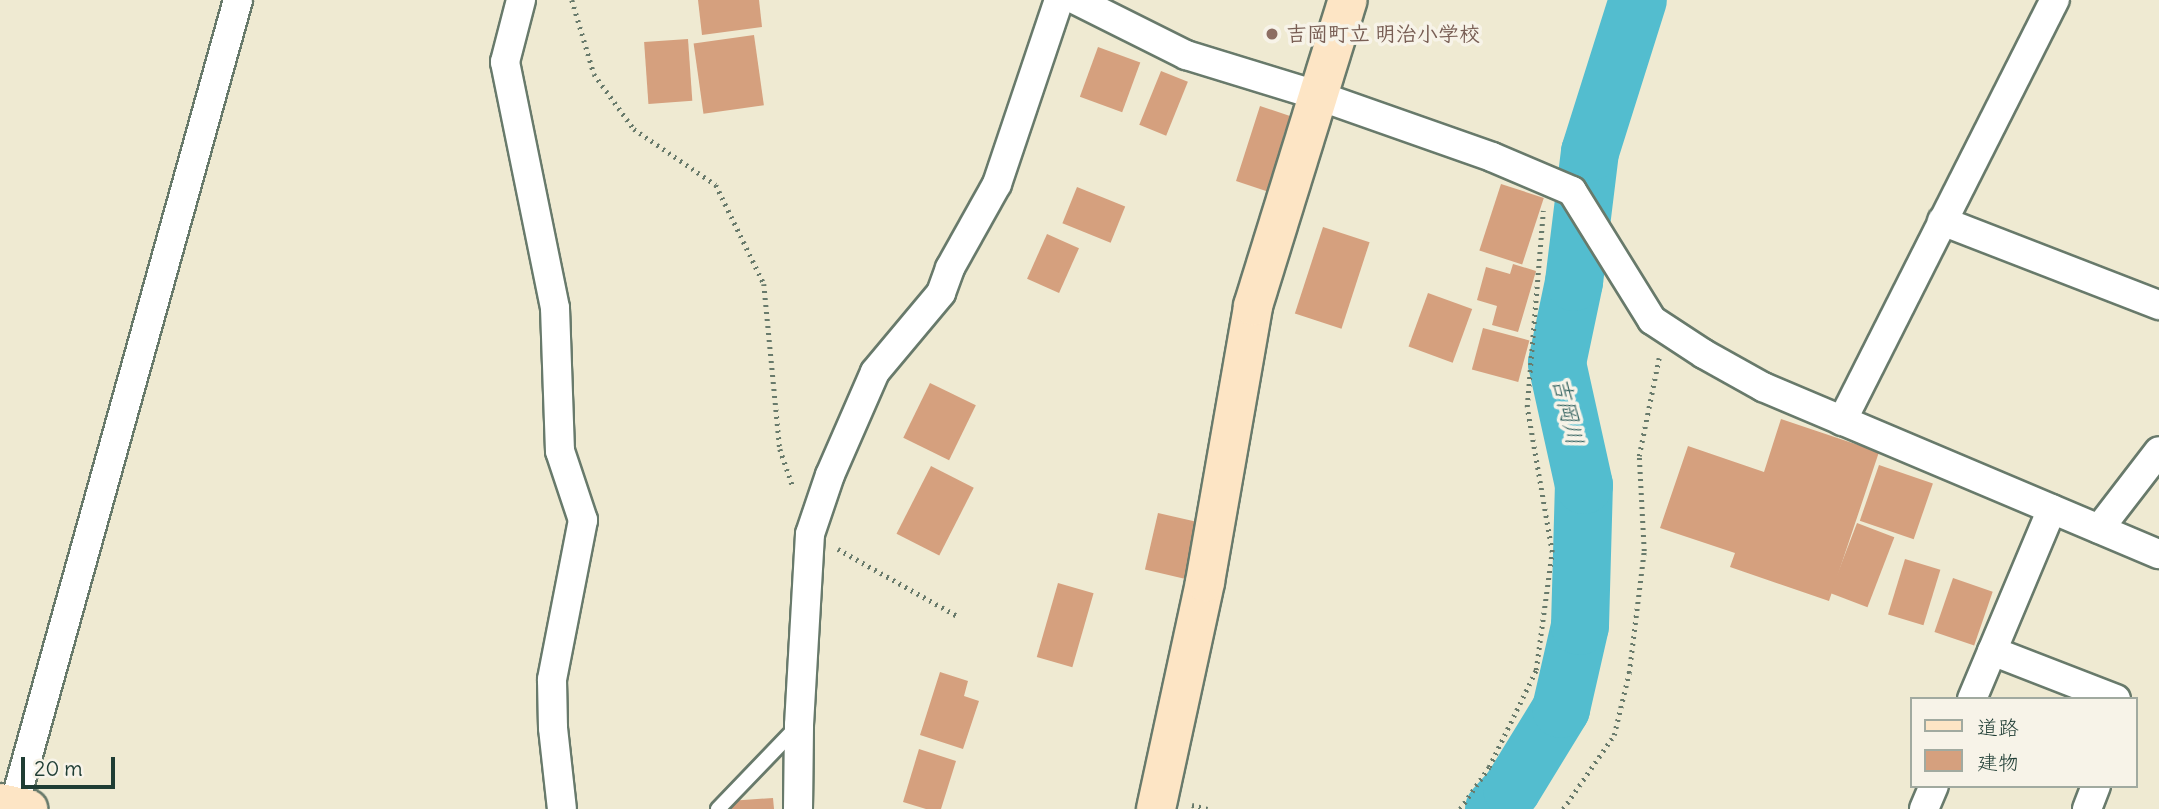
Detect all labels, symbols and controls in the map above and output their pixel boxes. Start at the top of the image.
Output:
place label: 吉岡町立 明治小学校 [1286,21,1480,47]
marker: 吉岡町立 明治小学校 [1264,26,1280,42]
water label: 吉岡川 [1547,374,1589,448]
legend [1910,697,2138,788]
text: 道路 [1977,714,2019,741]
scale bar [24,742,119,786]
text: 建物 [1977,749,2019,776]
text: 20 m [34,755,83,782]

